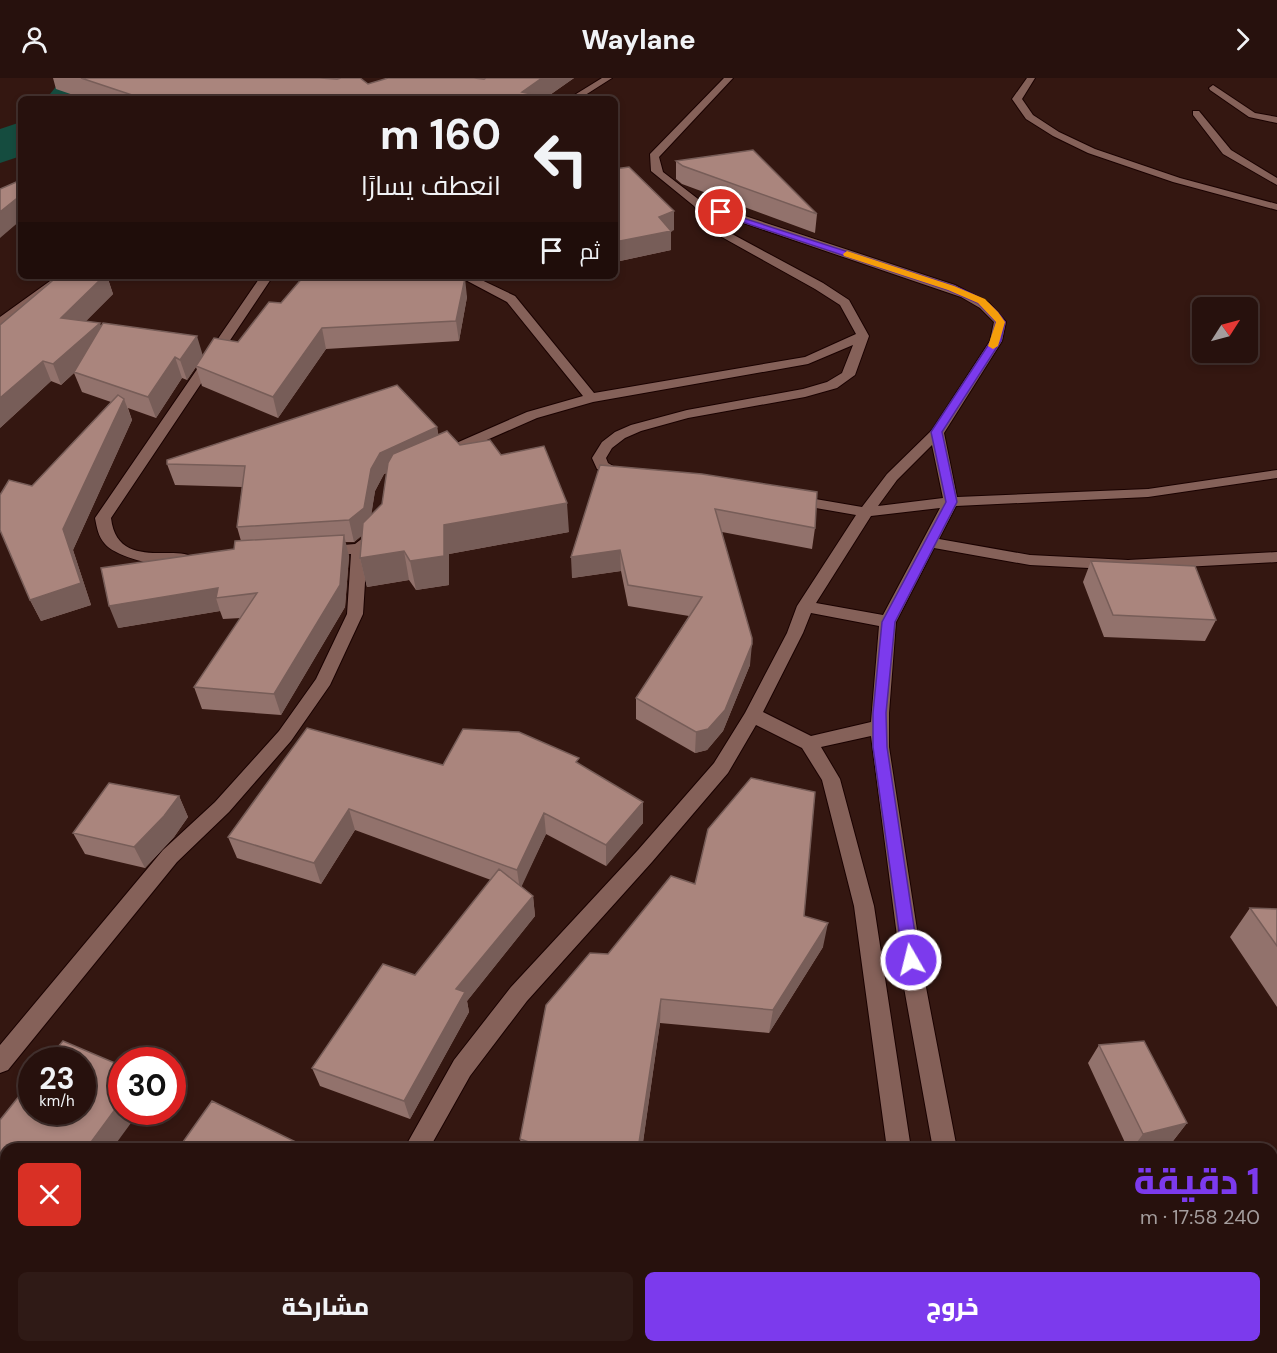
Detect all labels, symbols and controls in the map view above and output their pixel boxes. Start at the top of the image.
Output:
text: Waylane [581,22,696,57]
icon: person [18,23,51,56]
icon: forward [1226,23,1259,56]
text: 160 m [380,107,501,162]
icon: left [522,120,600,198]
text: انعطف يسارًا [361,168,501,203]
pin [695,186,746,237]
icon: arrive [704,195,737,228]
icon: arrive [535,234,568,267]
text: ثم [580,237,600,266]
north arrow [1192,297,1258,363]
map controls [1192,297,1258,363]
position arrow [879,928,943,992]
speed limit sign: 30 [108,1047,186,1125]
text: 23 [39,1059,75,1098]
text: km/h [39,1091,75,1111]
text: 1 دقيقة [1134,1158,1260,1205]
button: close [18,1163,81,1226]
text: 240 m · 17:58 [1140,1204,1260,1230]
button: مشاركة [18,1272,633,1341]
button: خروج [645,1272,1260,1341]

